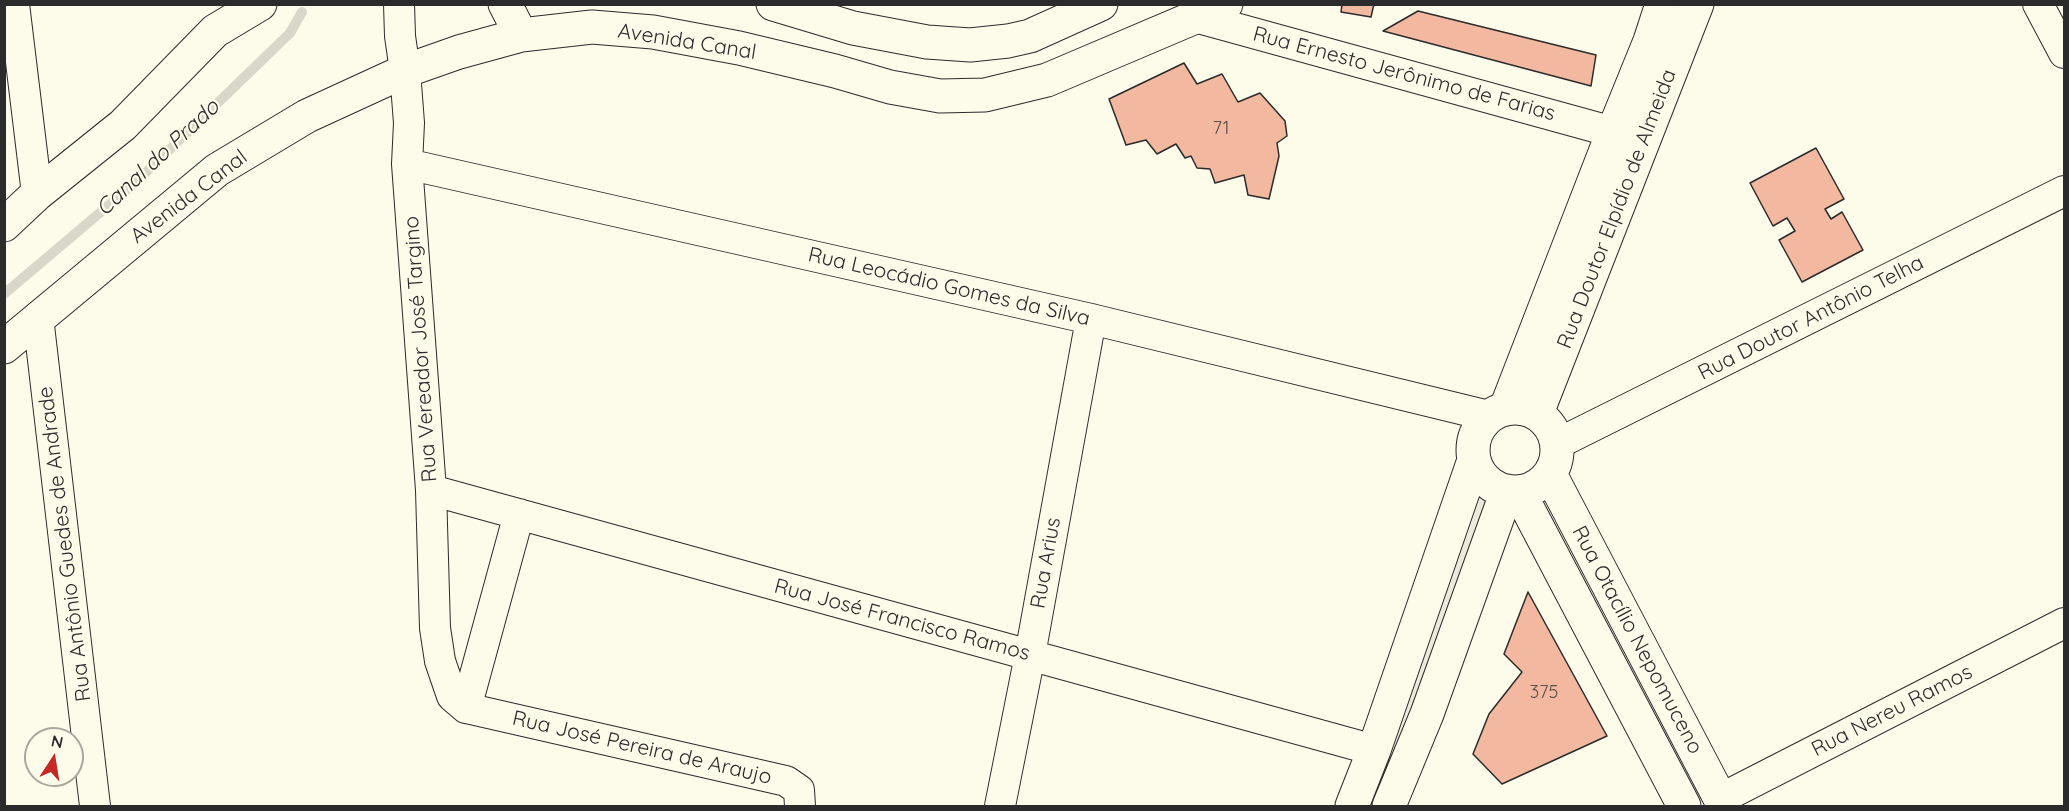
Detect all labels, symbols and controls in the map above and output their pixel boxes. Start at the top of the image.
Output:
street label: Avenida Canal [616,19,758,65]
street label: Rua Ernesto Jerônimo de Farias [1250,21,1558,127]
street label: Rua Doutor Elpídio de Almeida [1552,66,1682,352]
water label: Canal do Prado [91,94,225,222]
house number: 71 [1213,118,1229,140]
street label: Avenida Canal [126,145,252,249]
street label: Rua Vereador José Targino [399,215,443,483]
street label: Rua Leocádio Gomes da Silva [806,242,1092,332]
street label: Rua Doutor Antônio Telha [1694,250,1928,386]
street label: Rua Antônio Guedes de Andrade [33,385,97,703]
street label: Rua Arius [1026,515,1066,611]
street label: Rua Otacílio Nepomuceno [1566,522,1708,758]
street label: Rua José Francisco Ramos [771,574,1033,666]
street label: Rua Nereu Ramos [1807,660,1977,762]
house number: 375 [1530,682,1558,704]
street label: Rua José Pereira de Araujo [510,706,774,790]
north arrow [24,727,84,787]
text: N [49,730,65,752]

